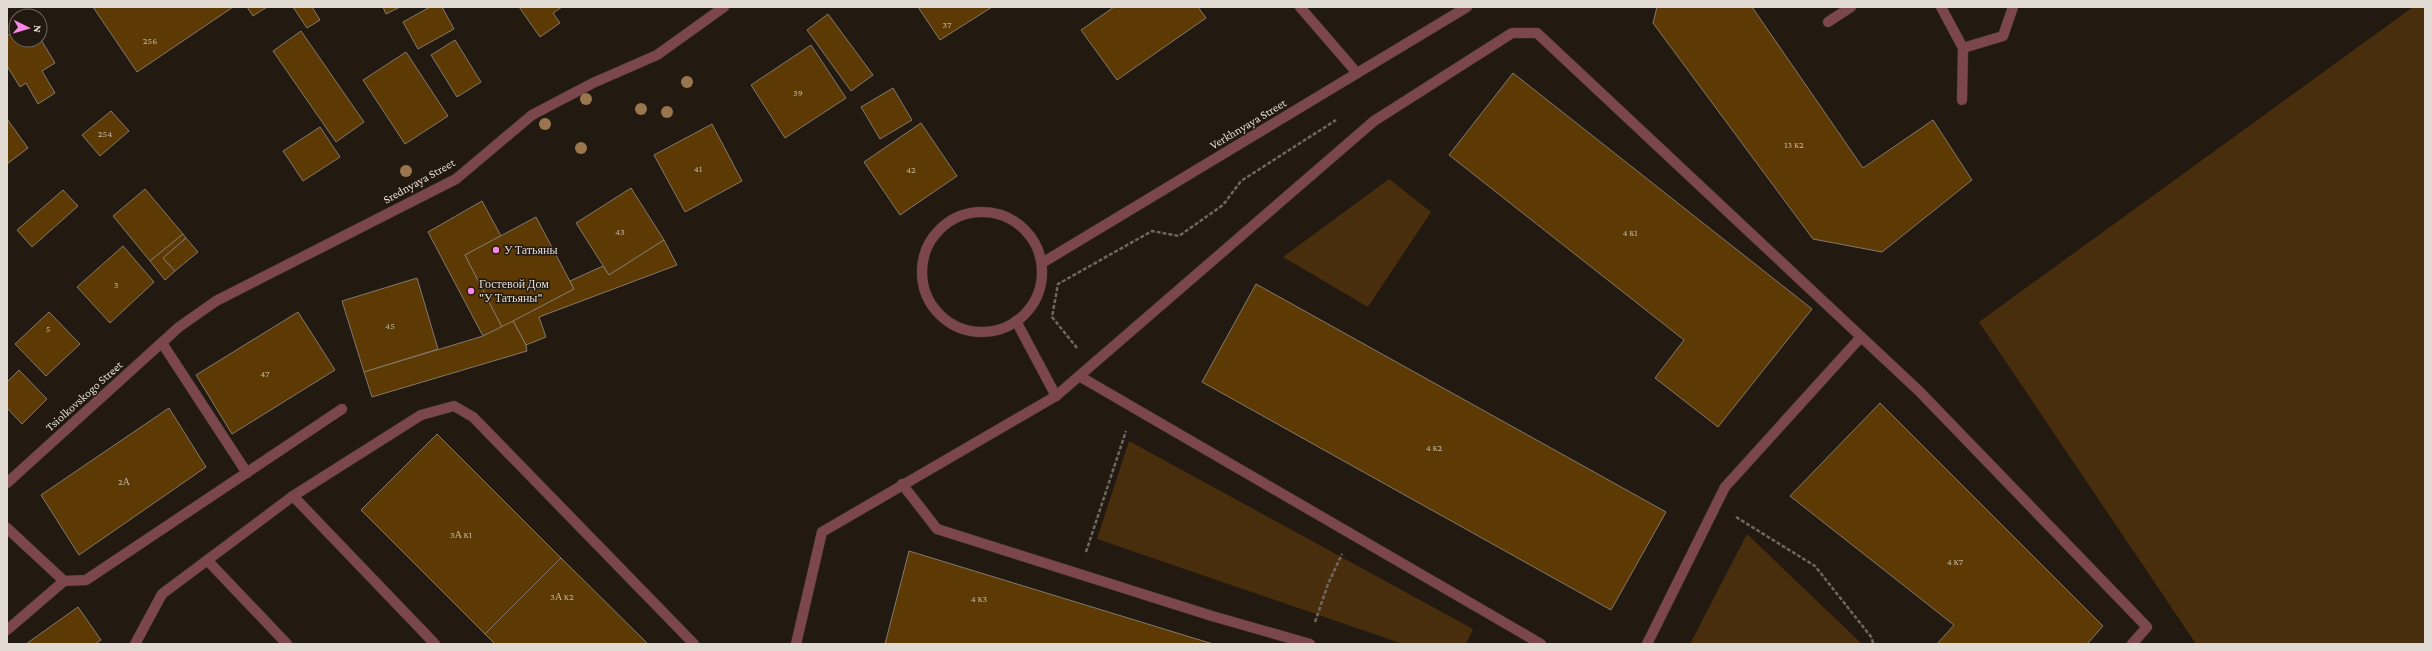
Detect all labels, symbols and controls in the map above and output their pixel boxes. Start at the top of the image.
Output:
north arrow [8,8,48,48]
house number: 37 [942,19,952,30]
text: N [32,25,44,34]
house number: 256 [143,35,157,46]
house number: 39 [793,87,803,98]
street label: Verkhnyaya Street [1207,95,1290,152]
house number: 254 [98,128,112,139]
house number: 13 к2 [1784,139,1804,150]
street label: Srednyaya Street [381,155,458,207]
house number: 41 [694,163,702,174]
house number: 42 [906,164,916,175]
house number: 43 [615,226,625,237]
house number: 4 к1 [1622,227,1638,238]
place label: У Татьяны [504,243,558,257]
marker: У Татьяны [491,245,501,255]
place label: Гостевой Дом "У Татьяны" [479,277,549,305]
house number: 3 [114,279,119,290]
marker: Гостевой Дом "У Татьяны" [466,286,476,296]
house number: 45 [385,320,395,331]
house number: 5 [46,323,51,334]
street label: Tsiolkovskogo Street [43,357,126,434]
house number: 47 [260,368,270,379]
house number: 4 к2 [1426,442,1443,453]
house number: 2А [118,476,131,487]
house number: 3А к1 [450,529,472,540]
house number: 4 к7 [1947,556,1964,567]
house number: 3А к2 [550,591,574,602]
house number: 4 к3 [971,593,988,604]

